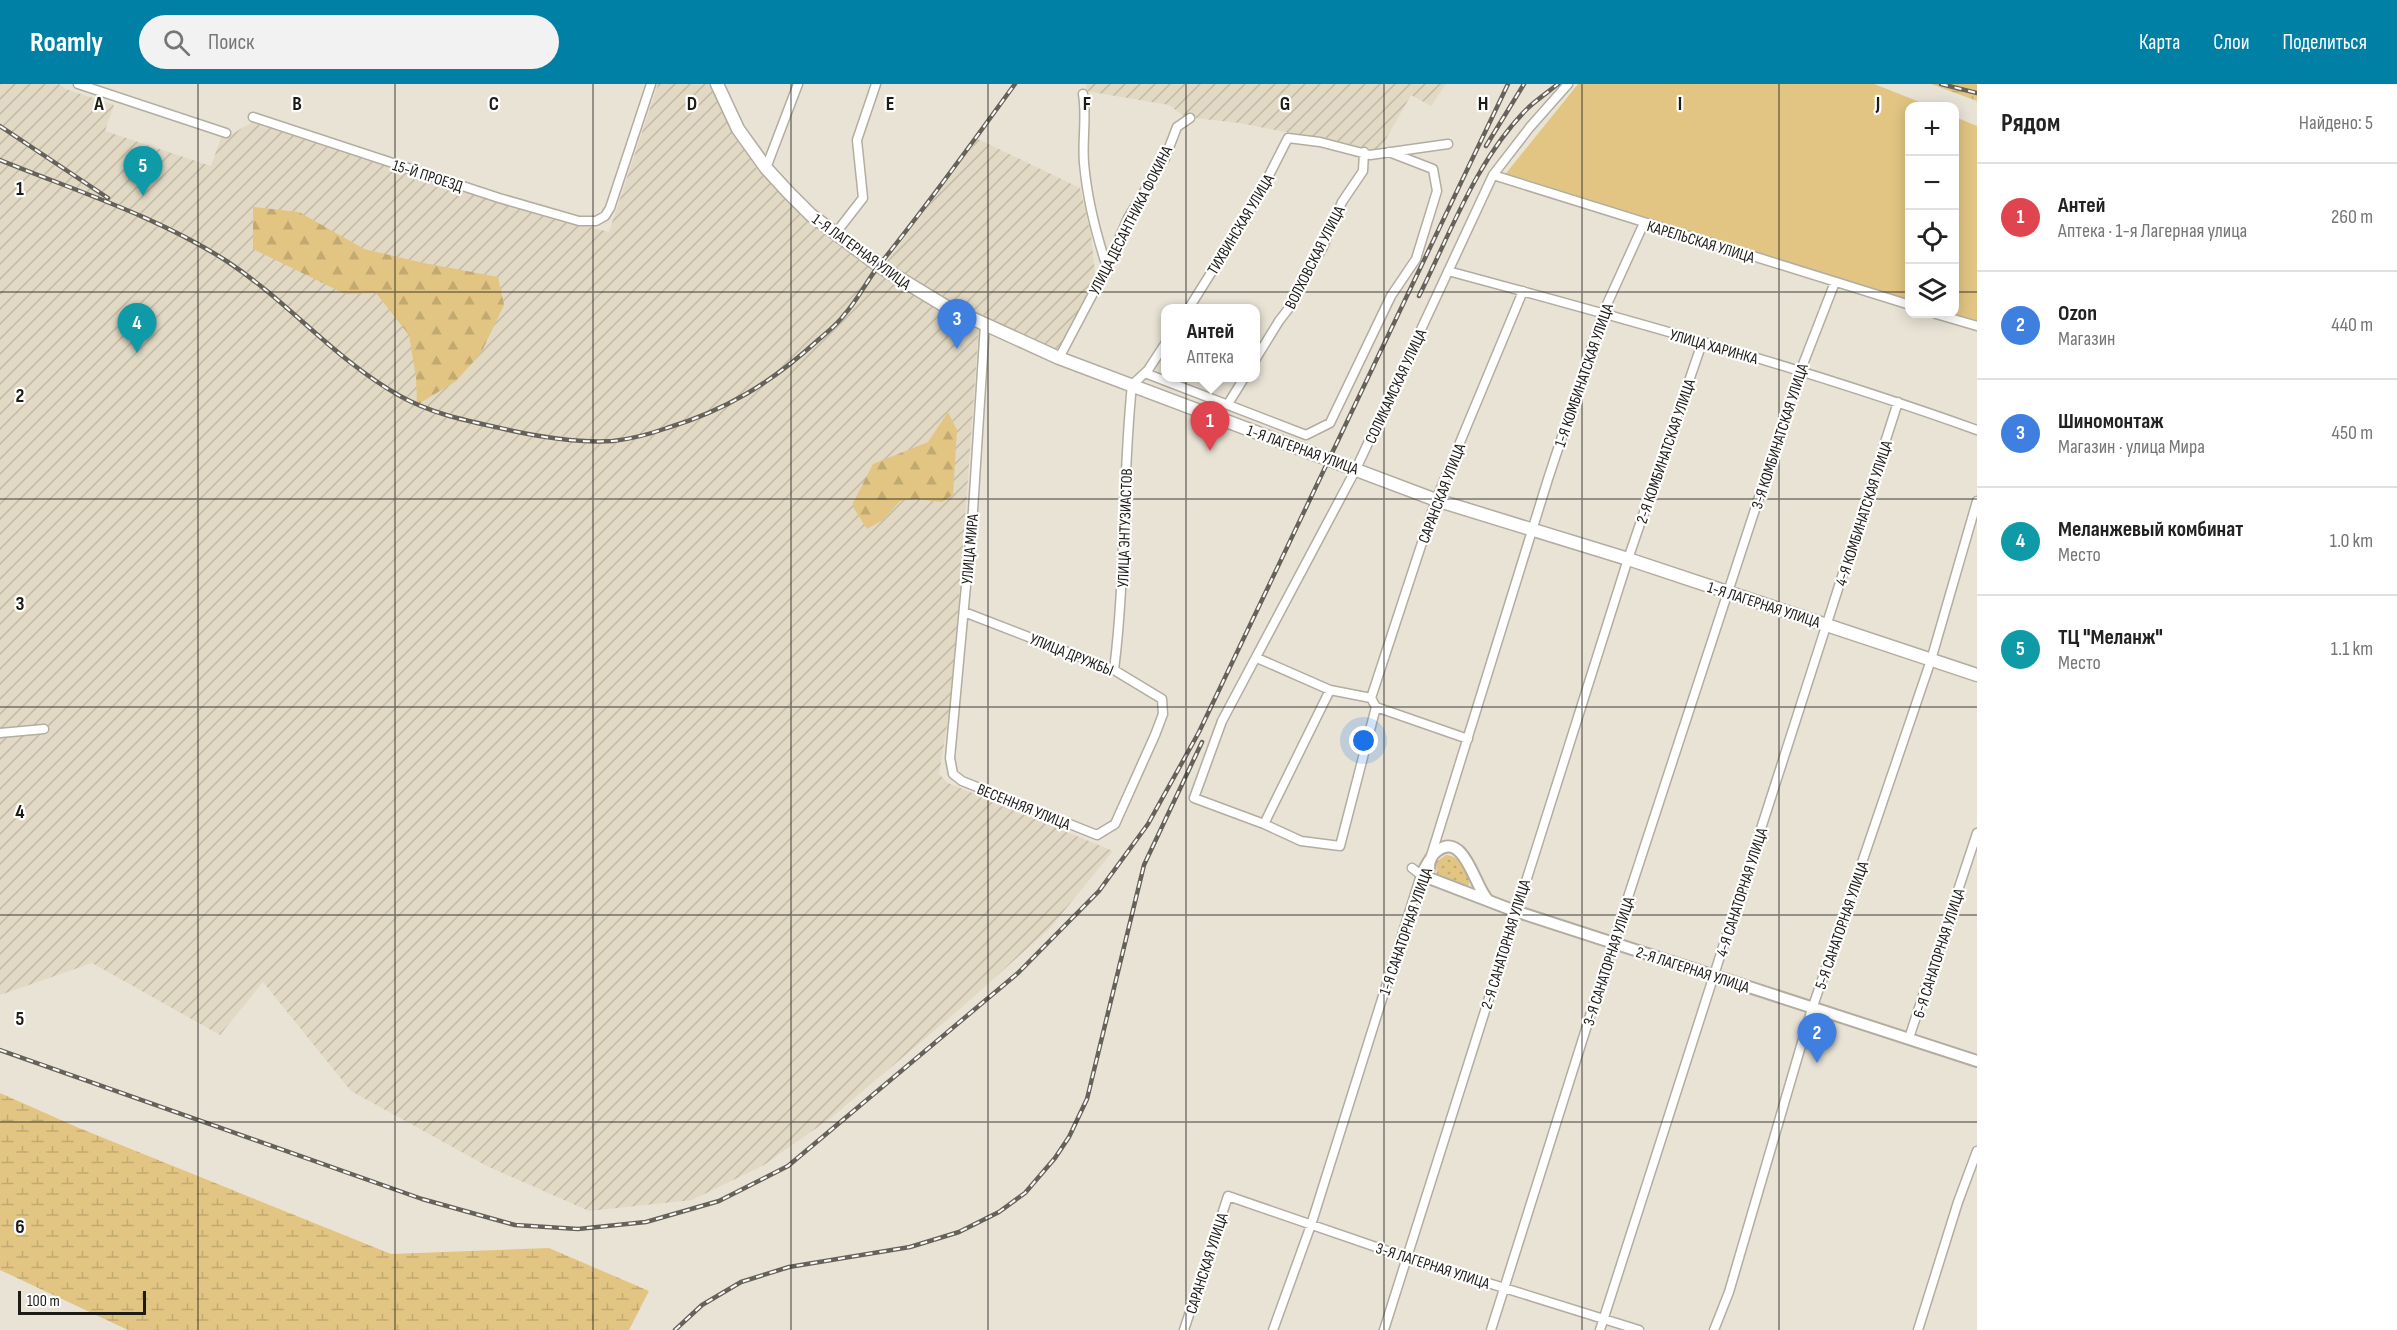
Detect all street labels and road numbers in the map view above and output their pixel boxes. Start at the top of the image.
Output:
street label: УЛИЦА ДЕСАНТНИКА ФОКИНА [1086,143,1177,298]
street label: 15-Й ПРОЕЗД [390,156,465,197]
street label: ТИХВИНСКАЯ УЛИЦА [1204,171,1279,278]
street label: ВОЛХОВСКАЯ УЛИЦА [1281,203,1350,312]
street label: 1-Я ЛАГЕРНАЯ УЛИЦА [808,210,914,294]
street label: КАРЕЛЬСКАЯ УЛИЦА [1645,217,1757,268]
street label: 1-Я КОМБИНАТСКАЯ УЛИЦА [1551,301,1618,450]
street label: СОЛИКАМСКАЯ УЛИЦА [1362,326,1431,447]
street label: УЛИЦА ХАРИНКА [1667,326,1760,369]
street label: 3-Я КОМБИНАТСКАЯ УЛИЦА [1748,361,1813,511]
street label: 2-Я КОМБИНАТСКАЯ УЛИЦА [1633,377,1700,526]
street label: 1-Я ЛАГЕРНАЯ УЛИЦА [1244,421,1361,479]
street label: 4-Я КОМБИНАТСКАЯ УЛИЦА [1832,438,1897,588]
street label: САРАНСКАЯ УЛИЦА [1415,441,1470,546]
street label: УЛИЦА ЭНТУЗИАСТОВ [1114,468,1137,588]
street label: УЛИЦА МИРА [958,513,983,585]
street label: 1-Я ЛАГЕРНАЯ УЛИЦА [1705,578,1822,633]
street label: УЛИЦА ДРУЖБЫ [1027,630,1116,681]
street label: ВЕСЕННЯЯ УЛИЦА [974,780,1073,835]
street label: 4-Я САНАТОРНАЯ УЛИЦА [1713,825,1772,959]
street label: 5-Я САНАТОРНАЯ УЛИЦА [1812,859,1873,992]
street label: 1-Я САНАТОРНАЯ УЛИЦА [1376,865,1437,998]
street label: 2-Я САНАТОРНАЯ УЛИЦА [1478,877,1535,1011]
street label: 6-Я САНАТОРНАЯ УЛИЦА [1910,886,1969,1020]
street label: 3-Я САНАТОРНАЯ УЛИЦА [1580,894,1639,1028]
street label: 2-Я ЛАГЕРНАЯ УЛИЦА [1633,943,1752,998]
street label: САРАНСКАЯ УЛИЦА [1182,1210,1233,1316]
street label: 3-Я ЛАГЕРНАЯ УЛИЦА [1373,1239,1492,1294]

